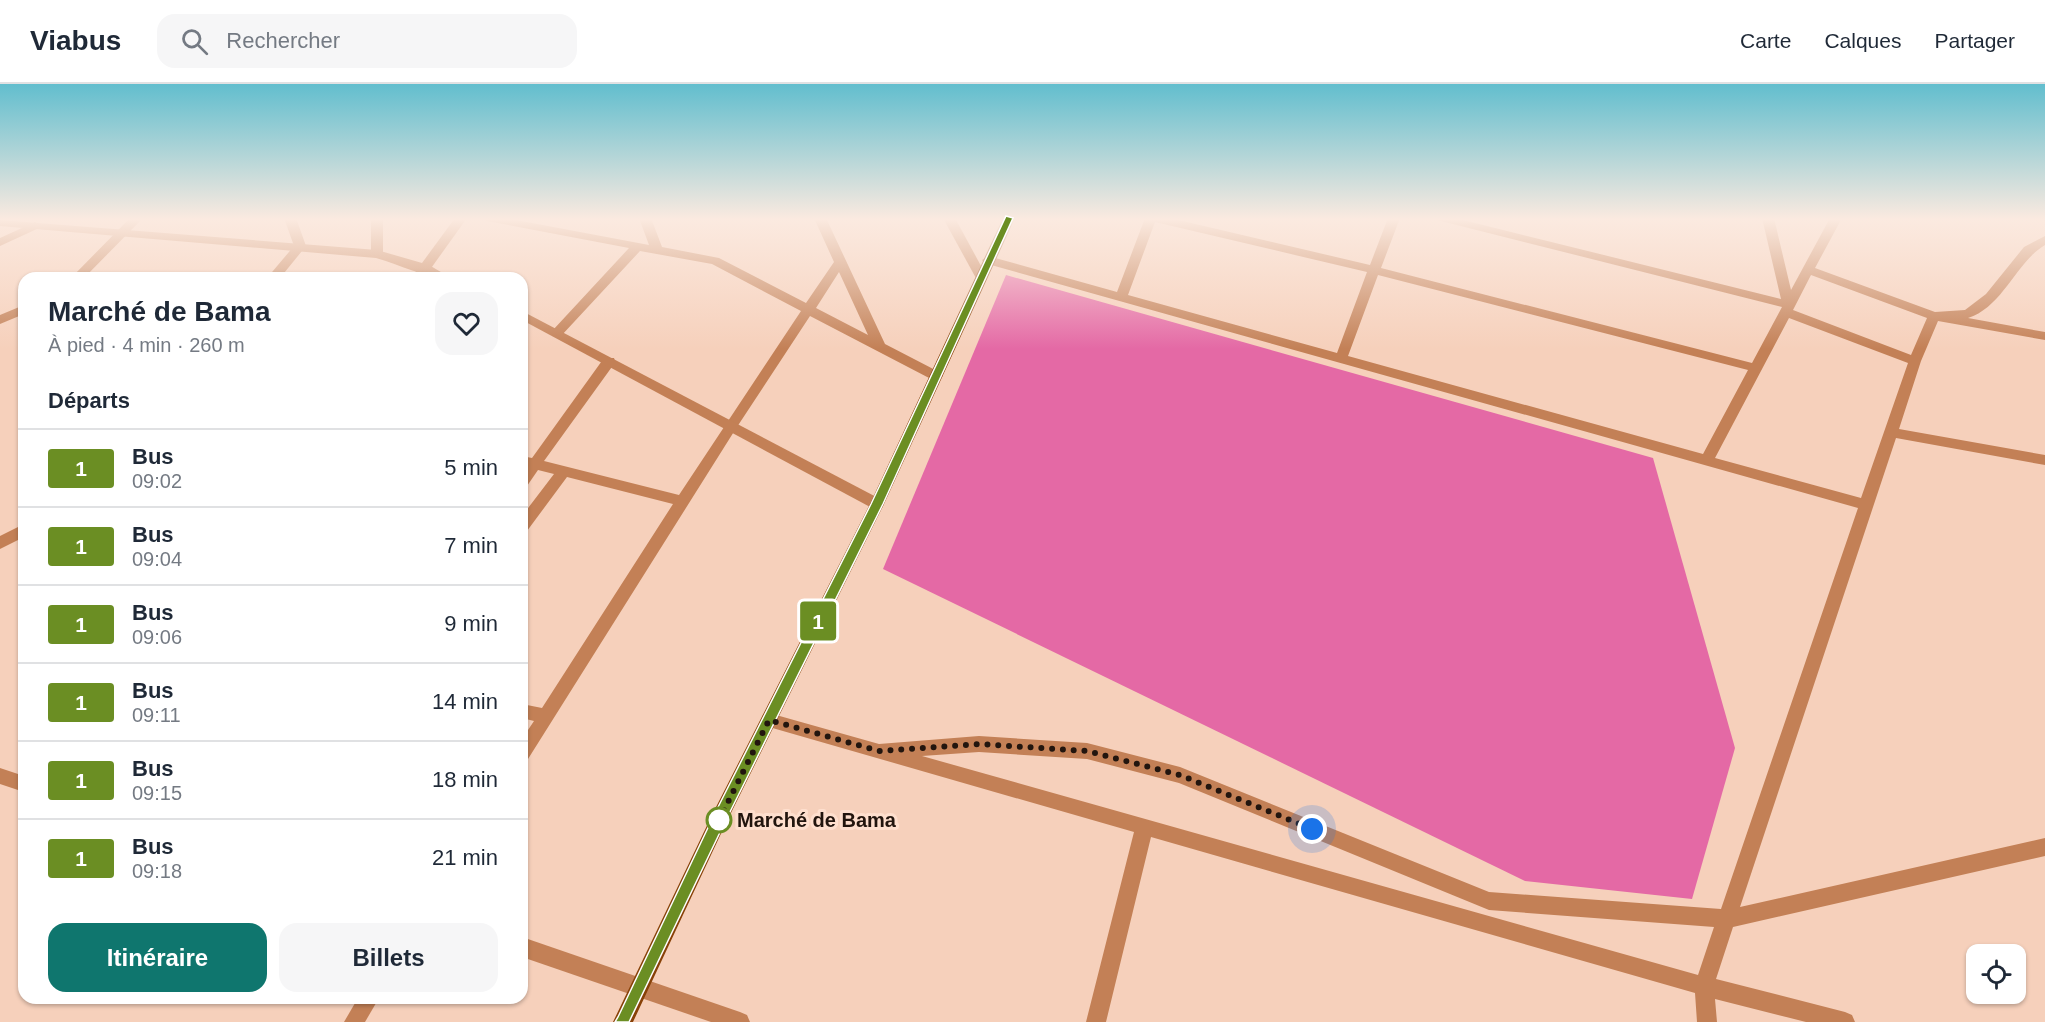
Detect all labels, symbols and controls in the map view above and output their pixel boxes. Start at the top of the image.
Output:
search box [157,14,577,68]
text: Viabus [30,25,121,56]
icon: search [178,25,211,58]
text: Rechercher [226,28,340,53]
text: Carte [1740,29,1791,52]
text: Calques [1824,29,1901,52]
text: Partager [1934,29,2015,52]
button: heart [435,292,498,355]
text: Marché de Bama [48,296,271,327]
text: À pied · 4 min · 260 m [48,334,245,356]
text: Départs [48,388,130,413]
text: Bus [132,444,174,469]
text: 5 min [444,455,498,480]
text: 1 [75,457,87,480]
text: 09:02 [132,470,182,492]
text: Bus [132,522,174,547]
text: 7 min [444,533,498,558]
text: 1 [75,535,87,558]
text: 09:04 [132,548,182,570]
text: Bus [132,600,174,625]
line badge: 1 [798,602,838,640]
text: 1 [812,610,824,633]
text: 9 min [444,611,498,636]
text: 1 [75,613,87,636]
text: 09:06 [132,626,182,648]
text: Bus [132,678,174,703]
text: 14 min [432,689,498,714]
text: 1 [75,691,87,714]
text: 09:11 [132,704,181,726]
text: Bus [132,756,174,781]
text: 18 min [432,767,498,792]
text: 1 [75,769,87,792]
text: 09:15 [132,782,182,804]
marker: Marché de Bama [706,807,732,833]
place label: Marché de Bama [737,809,897,831]
your location [1297,814,1327,844]
text: Bus [132,834,174,859]
text: 21 min [432,845,498,870]
text: 1 [75,847,87,870]
text: 09:18 [132,860,182,882]
button: Itinéraire [48,923,267,992]
button: Billets [279,923,498,992]
map controls [1966,944,2026,1004]
button: locate [1966,944,2026,1004]

